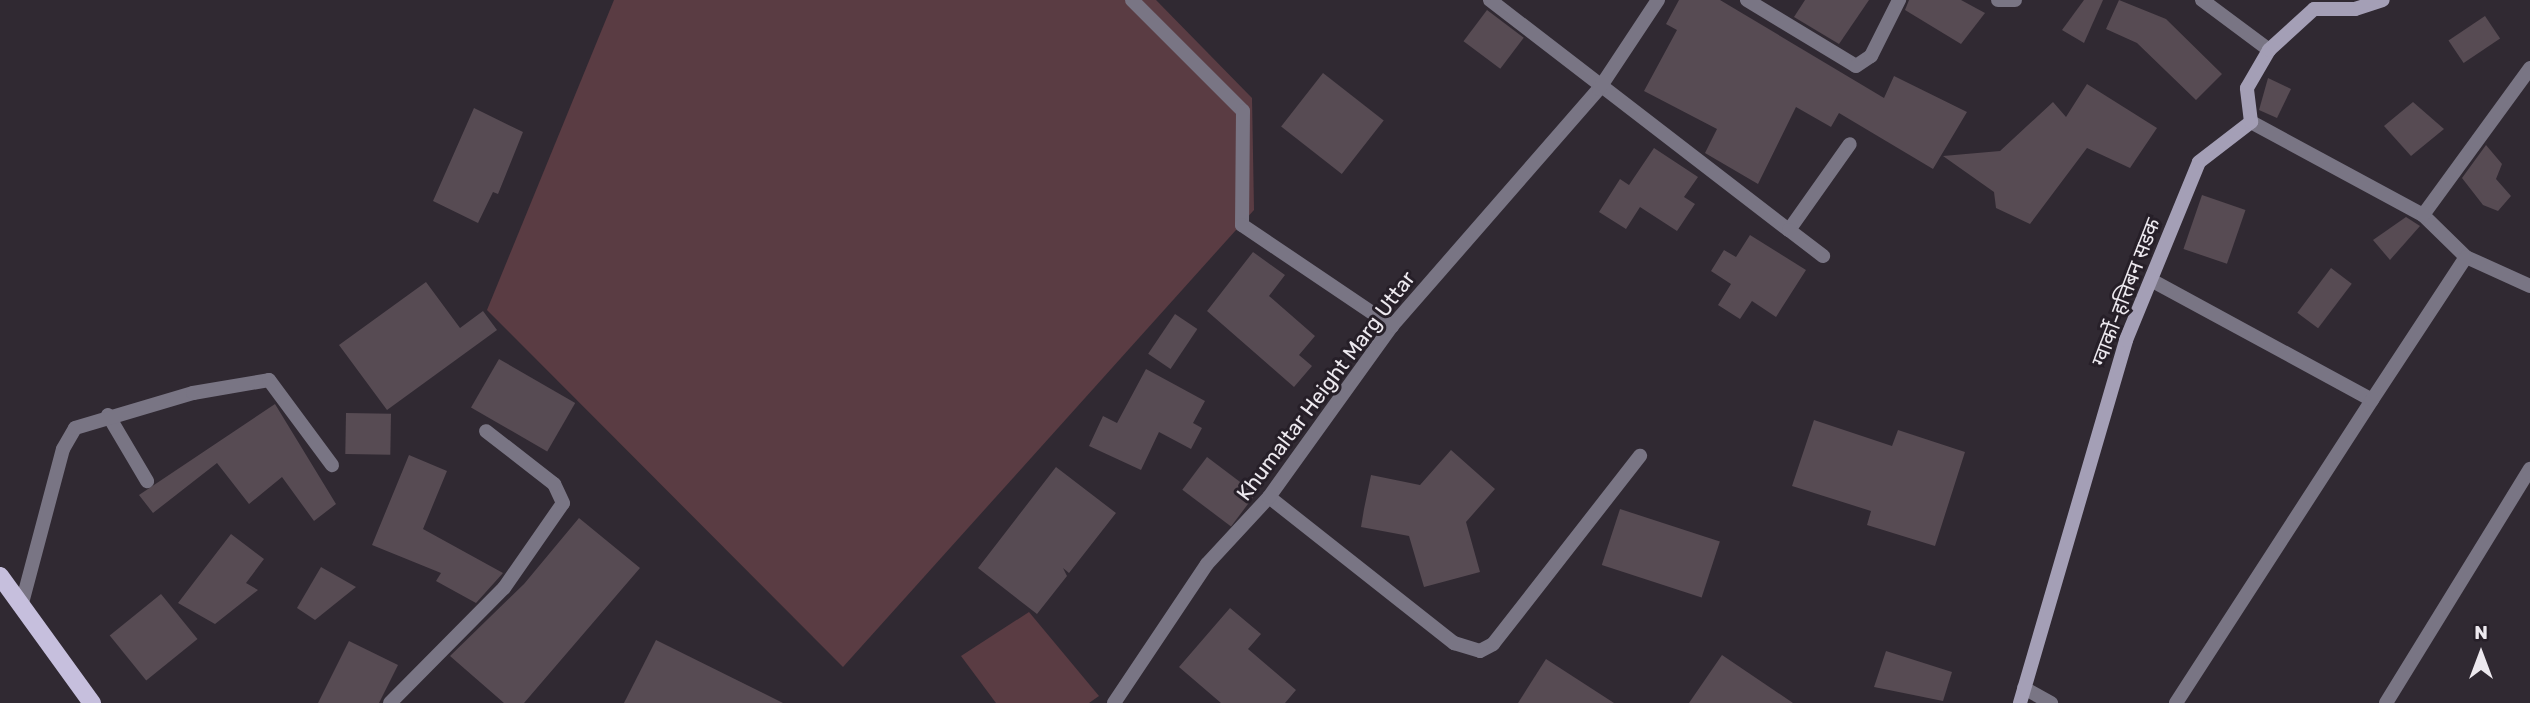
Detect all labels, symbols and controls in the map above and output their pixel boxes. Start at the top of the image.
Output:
street label: ग्वार्को-हत्तिबन सडक [2086,215,2166,369]
street label: Khumaltar Height Marg Uttar [1231,266,1421,506]
north arrow [2446,619,2516,689]
text: N [2474,621,2488,644]

